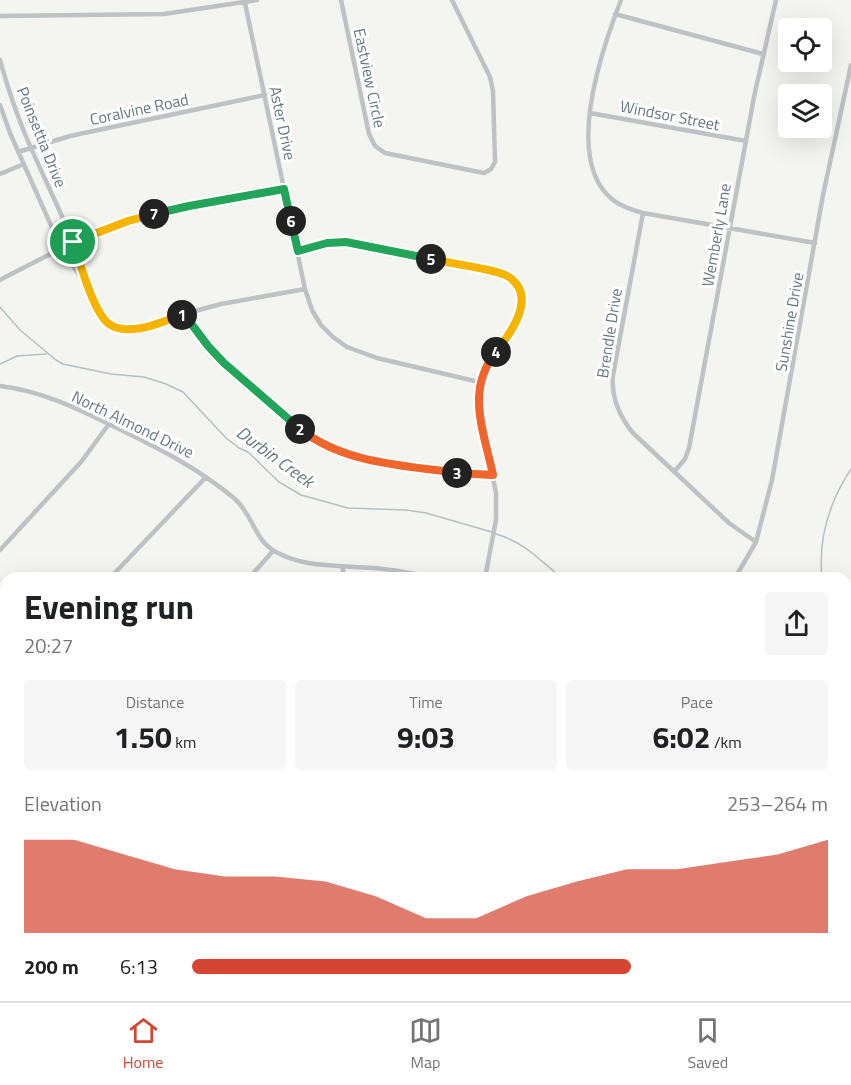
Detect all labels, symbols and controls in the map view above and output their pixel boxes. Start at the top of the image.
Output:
map controls [778,18,832,138]
button: locate [778,18,832,72]
street label: Eastview Circle [348,26,392,130]
street label: Poinsettia Drive [11,83,73,191]
street label: Aster Drive [263,84,303,162]
button: layers [778,84,832,138]
street label: Coralvine Road [87,87,191,131]
street label: Windsor Street [618,94,722,136]
street label: Wemberly Lane [695,181,737,289]
pin: 7 [139,199,169,229]
text: 7 [150,202,158,226]
pin: 6 [276,206,306,236]
text: 6 [287,209,295,233]
pin [47,216,98,267]
icon: arrive [56,225,89,258]
pin: 5 [416,244,446,274]
text: 5 [427,247,435,271]
street label: Sunshine Drive [768,270,810,374]
street label: Brendle Drive [590,286,628,380]
pin: 1 [167,300,197,330]
text: 1 [178,303,186,327]
pin: 4 [481,337,511,367]
text: 4 [492,340,500,364]
street label: North Almond Drive [68,384,198,464]
pin: 2 [285,414,315,444]
text: 2 [296,417,304,441]
water label: Durbin Creek [231,419,321,495]
pin: 3 [442,458,472,488]
text: 3 [453,461,461,485]
text: Evening run [24,582,194,632]
button: share [765,592,828,655]
text: 20:27 [24,630,73,661]
text: Distance [126,690,184,714]
text: Time [409,690,443,714]
text: Pace [681,690,713,714]
text: 1.50 [114,714,172,760]
text: 9:03 [397,714,455,760]
text: 6:02 [652,714,710,760]
text: km [172,730,196,754]
text: /km [710,730,742,754]
text: Elevation [24,788,102,819]
text: 253–264 m [727,788,828,819]
text: 200 m [24,951,79,982]
text: 6:13 [120,951,158,982]
tab: Home [123,1014,163,1074]
tab: Map [409,1014,442,1074]
tab: Saved [687,1014,728,1074]

